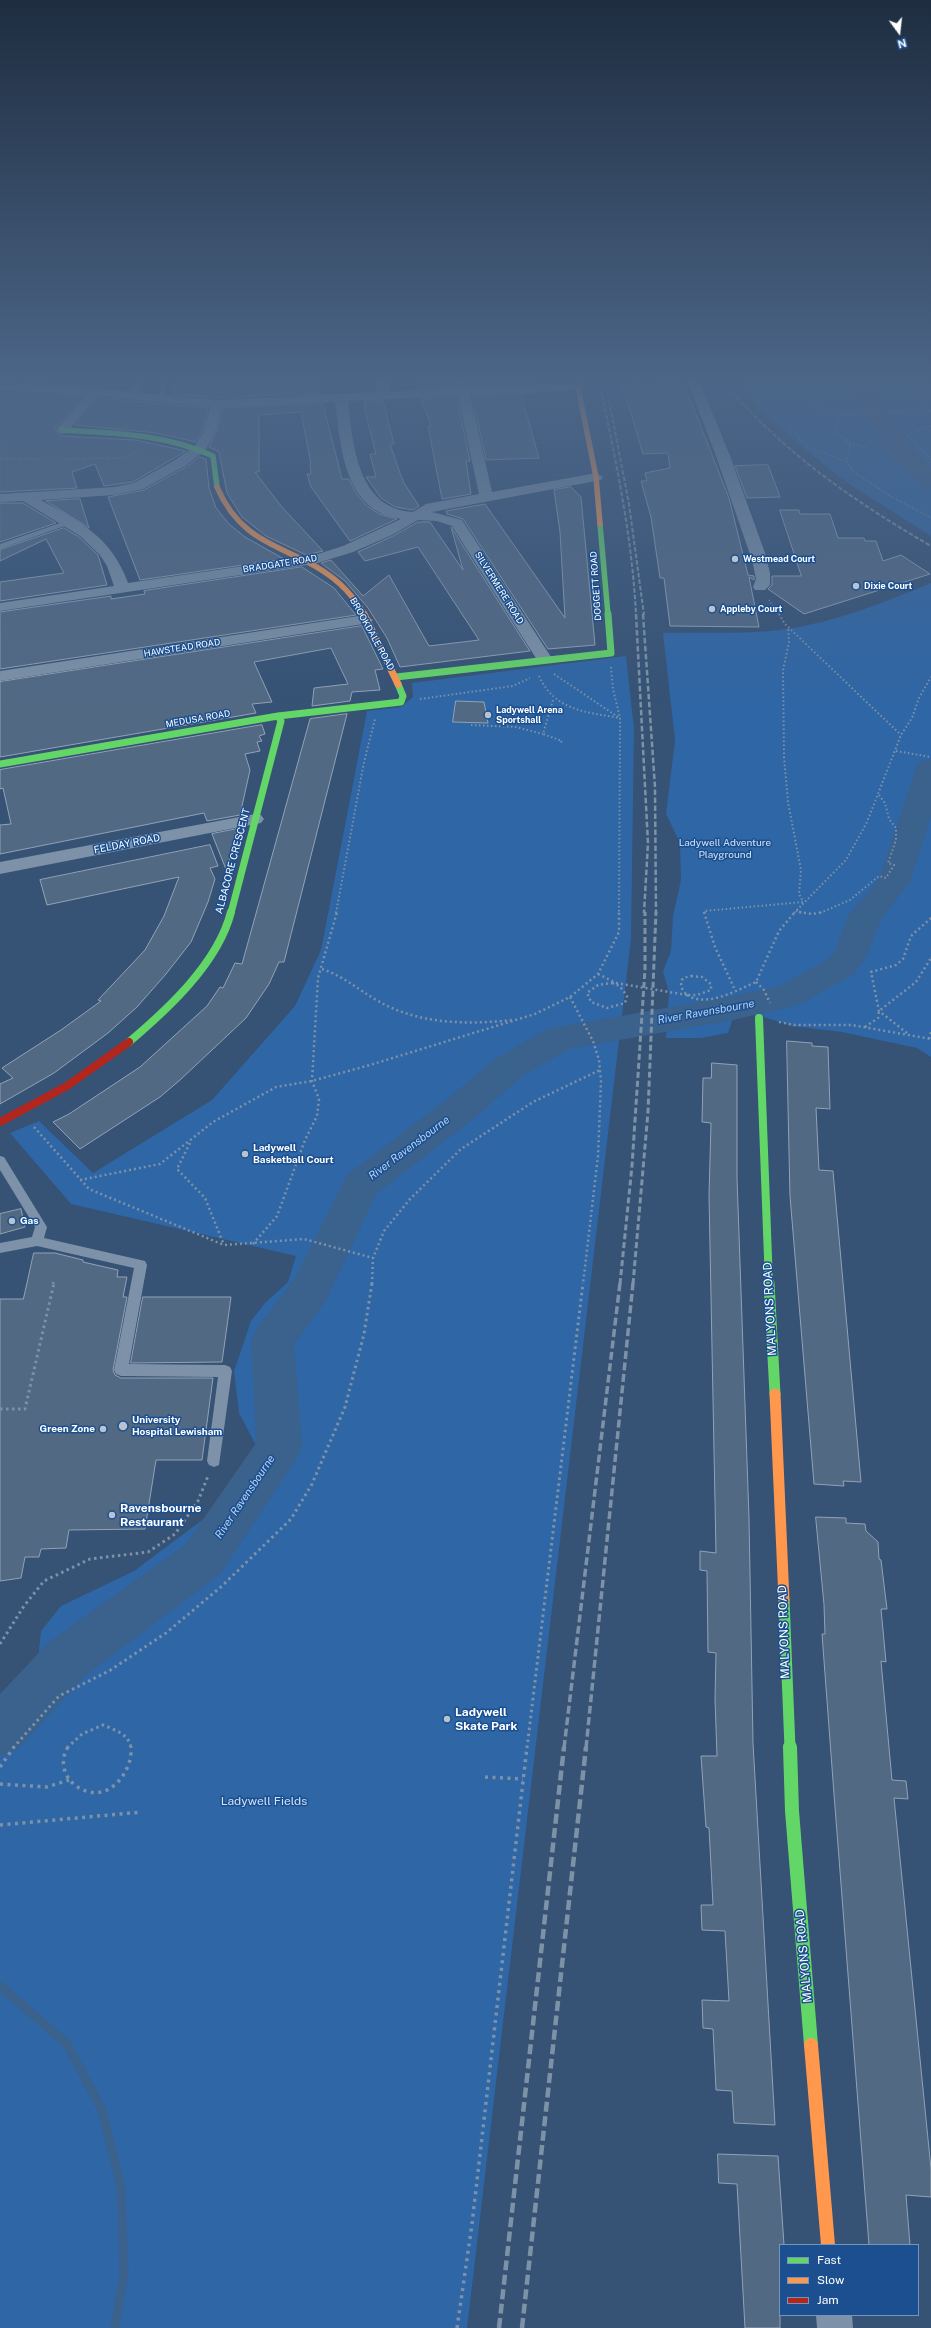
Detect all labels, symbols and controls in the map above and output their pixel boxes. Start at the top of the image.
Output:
north arrow [879,12,919,52]
text: N [896,37,908,50]
street label: SILVERMERE ROAD [472,550,526,626]
street label: DOGGETT ROAD [588,551,604,621]
street label: BRADGATE ROAD [242,553,318,575]
marker: Westmead Court [730,554,740,564]
place label: Westmead Court [743,554,815,564]
marker: Dixie Court [851,581,861,591]
place label: Dixie Court [864,581,912,591]
street label: BROOKDALE ROAD [347,596,397,672]
marker: Appleby Court [707,604,717,614]
place label: Appleby Court [720,604,782,614]
street label: HAWSTEAD ROAD [143,637,221,659]
place label: Ladywell Arena Sportshall [496,705,563,726]
street label: MEDUSA ROAD [165,708,231,730]
marker: Ladywell Arena Sportshall [483,710,493,720]
street label: ALBACORE CRESCENT [213,807,253,915]
street label: FELDAY ROAD [93,832,161,856]
park label: Ladywell Adventure Playground [679,837,771,860]
water label: River Ravensbourne [657,997,755,1027]
water label: River Ravensbourne [366,1113,452,1183]
place label: Ladywell Basketball Court [253,1142,334,1166]
marker: Ladywell Basketball Court [240,1149,250,1159]
place label: Gas [20,1215,38,1227]
marker: Gas [7,1216,17,1226]
street label: MALYONS ROAD [760,1262,780,1356]
place label: University Hospital Lewisham [132,1414,222,1438]
marker: University Hospital Lewisham [117,1420,129,1432]
place label: Green Zone [40,1423,95,1435]
marker: Green Zone [98,1424,108,1434]
water label: River Ravensbourne [212,1453,278,1541]
place label: Ravensbourne Restaurant [120,1501,201,1529]
marker: Ravensbourne Restaurant [107,1510,117,1520]
street label: MALYONS ROAD [775,1585,793,1679]
place label: Ladywell Skate Park [455,1705,517,1733]
marker: Ladywell Skate Park [442,1714,452,1724]
park label: Ladywell Fields [221,1794,307,1808]
street label: MALYONS ROAD [793,1909,815,2003]
legend [779,2244,919,2316]
text: Fast [817,2253,841,2267]
text: Slow [817,2273,844,2287]
text: Jam [817,2293,839,2307]

